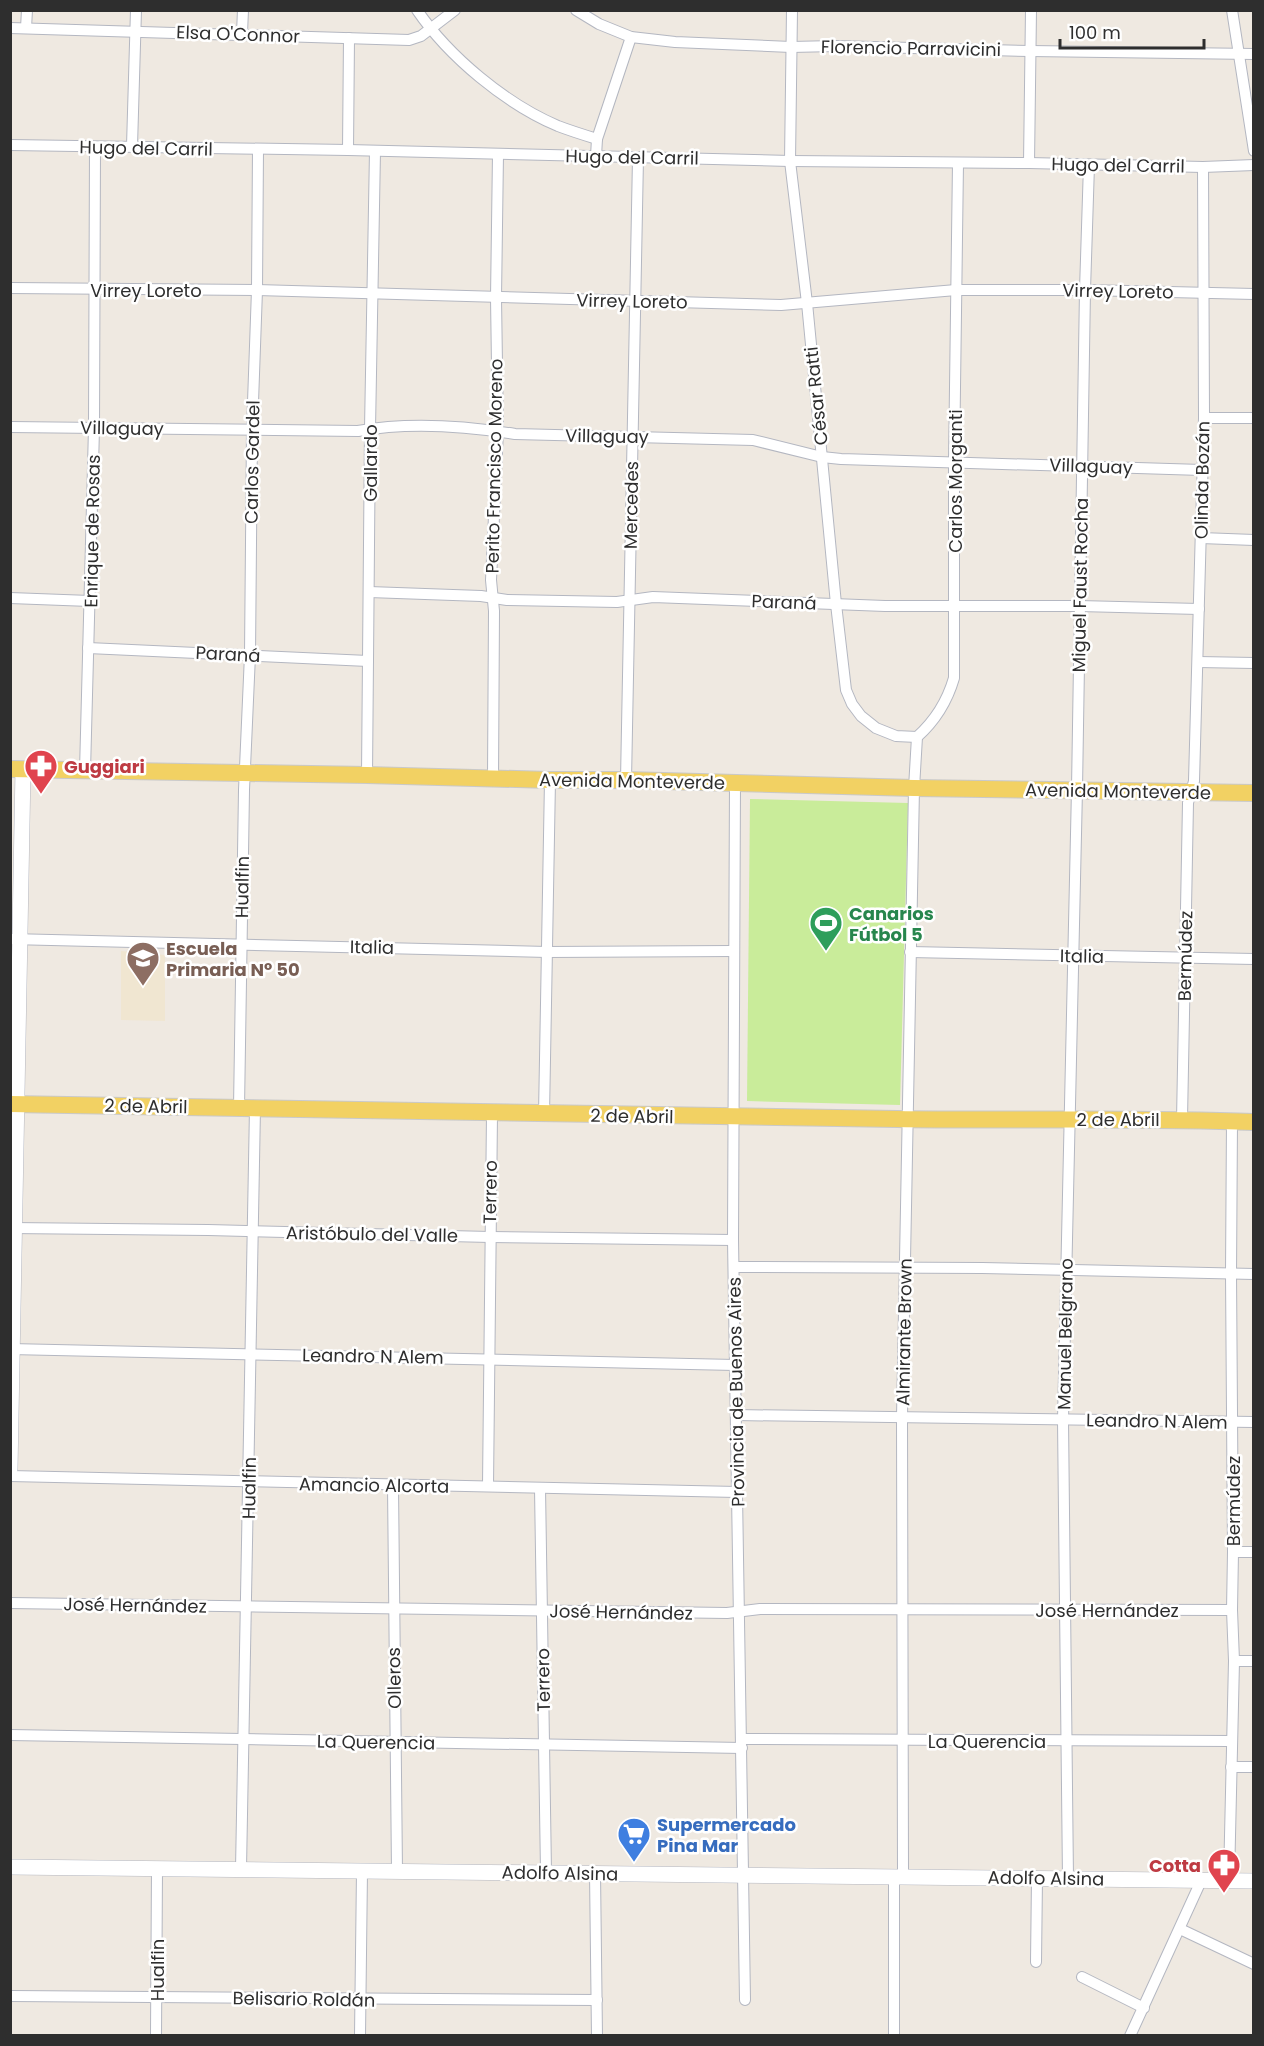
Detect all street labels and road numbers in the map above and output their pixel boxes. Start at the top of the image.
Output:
street label: Elsa O'Connor [176,19,301,49]
street label: Florencio Parravicini [821,34,1001,62]
street label: Hugo del Carril [79,134,213,162]
street label: Hugo del Carril [565,143,699,171]
street label: Hugo del Carril [1051,151,1185,179]
street label: Virrey Loreto [90,278,202,303]
street label: Virrey Loreto [1062,278,1174,304]
street label: Virrey Loreto [576,288,688,314]
street label: César Ratti [798,346,834,446]
street label: Perito Francisco Moreno [480,358,508,574]
street label: Carlos Gardel [238,400,266,524]
street label: Carlos Morganti [943,409,968,553]
street label: Villaguay [80,415,164,441]
street label: Olinda Bozán [1188,421,1216,539]
street label: Villaguay [565,423,649,449]
street label: Gallardo [358,424,383,502]
street label: Villaguay [1049,452,1133,480]
street label: Enrique de Rosas [78,454,106,608]
street label: Mercedes [618,461,644,549]
street label: Miguel Faust Rocha [1066,497,1094,673]
street label: Paraná [751,588,817,616]
street label: Paraná [195,640,261,668]
street label: Avenida Monteverde [539,767,725,795]
street label: Avenida Monteverde [1025,777,1211,805]
street label: Hualfin [229,856,255,918]
street label: Bermúdez [1172,911,1198,1001]
street label: Italia [350,934,394,960]
street label: Italia [1060,943,1104,969]
street label: 2 de Abril [104,1093,188,1119]
street label: 2 de Abril [590,1103,674,1129]
street label: 2 de Abril [1076,1107,1160,1132]
street label: Terrero [477,1160,503,1224]
street label: Aristóbulo del Valle [286,1220,458,1248]
street label: Almirante Brown [890,1258,918,1406]
street label: Manuel Belgrano [1051,1258,1079,1410]
street label: Provincia de Buenos Aires [721,1277,751,1507]
street label: Leandro N Alem [302,1342,444,1370]
street label: Leandro N Alem [1086,1407,1228,1435]
street label: Bermúdez [1221,1456,1246,1546]
street label: Hualfin [236,1457,262,1519]
street label: Amancio Alcorta [299,1471,449,1499]
street label: José Hernández [63,1591,207,1619]
street label: José Hernández [549,1598,693,1626]
street label: José Hernández [1035,1598,1179,1623]
street label: Olleros [381,1647,407,1709]
street label: Terrero [530,1648,556,1712]
street label: La Querencia [317,1728,435,1756]
street label: La Querencia [928,1729,1046,1754]
street label: Adolfo Alsina [502,1859,618,1887]
street label: Adolfo Alsina [988,1864,1104,1892]
street label: Hualfin [145,1939,170,2001]
street label: Belisario Roldán [232,1985,376,2013]

